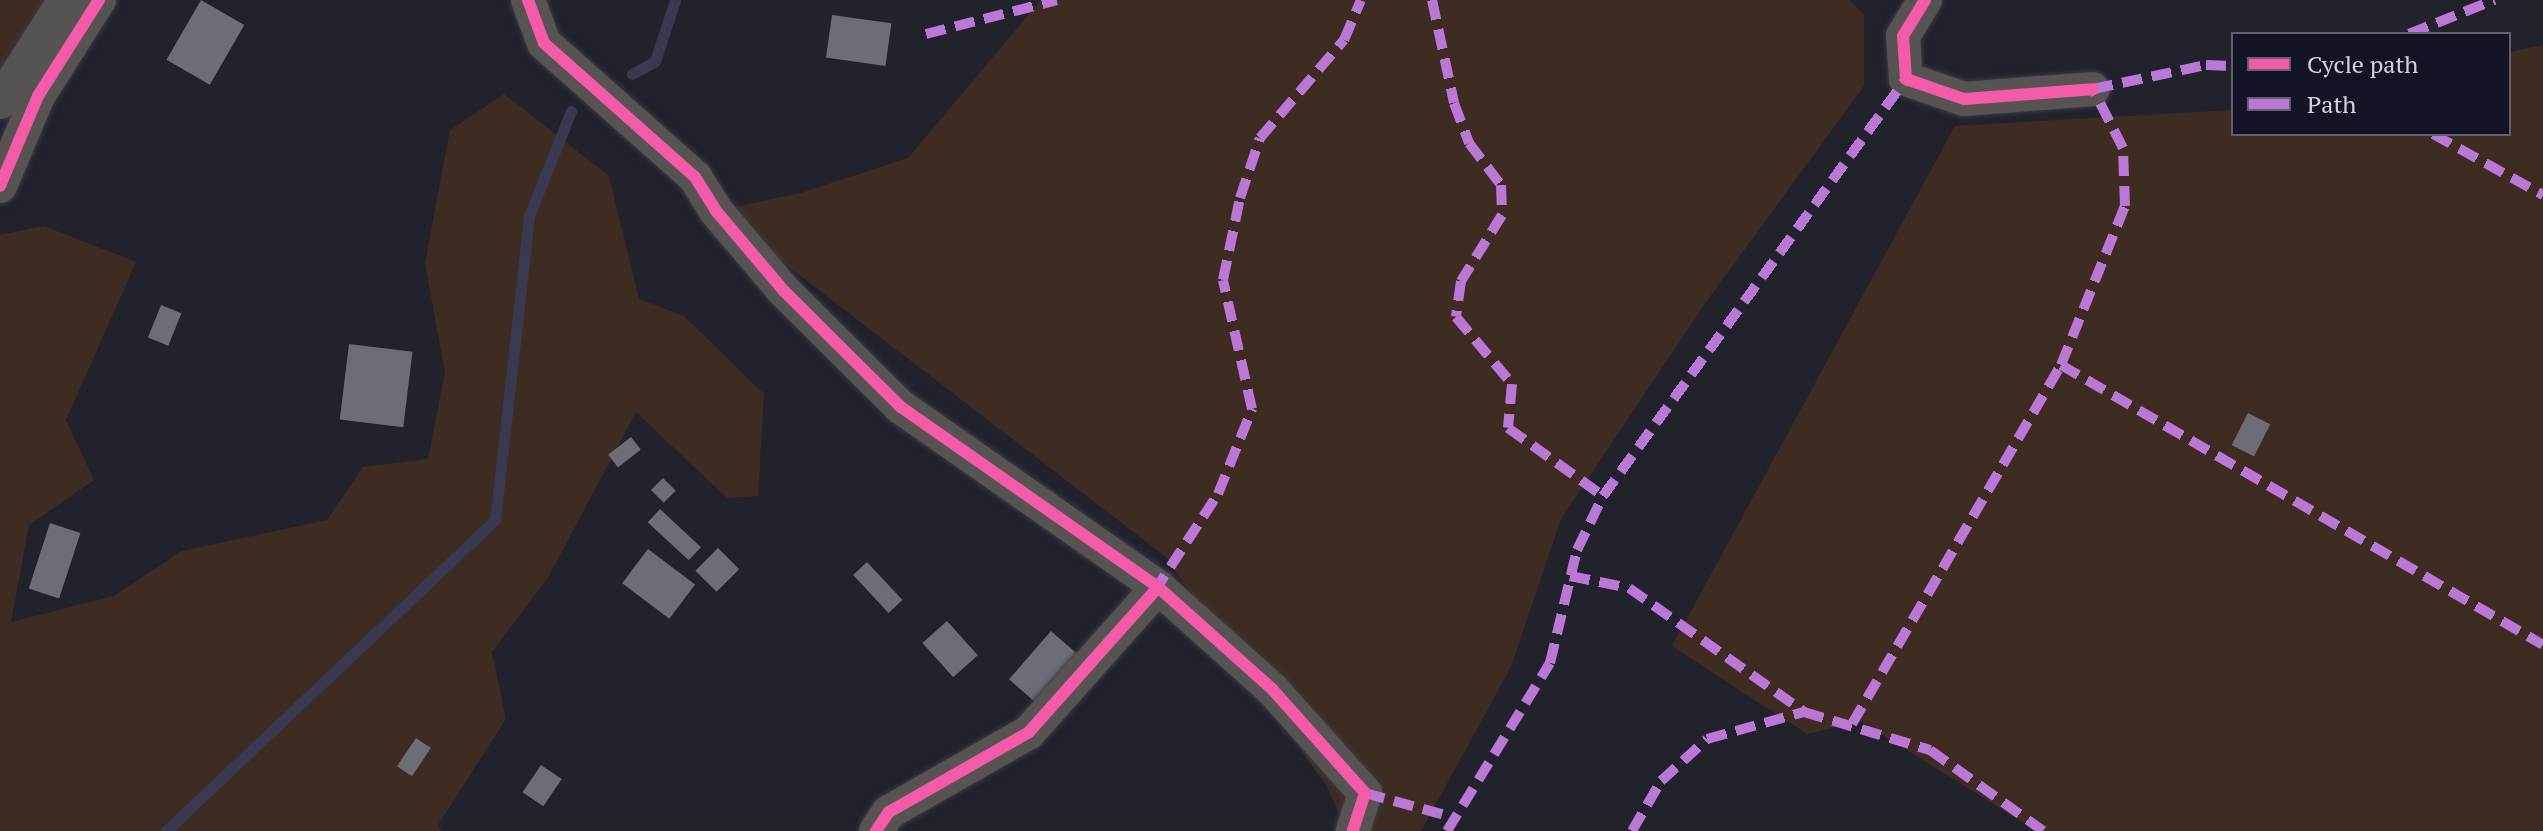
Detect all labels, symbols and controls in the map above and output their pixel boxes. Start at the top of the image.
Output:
legend [2231,32,2511,136]
text: Cycle path [2307,48,2418,80]
text: Path [2307,88,2356,120]

